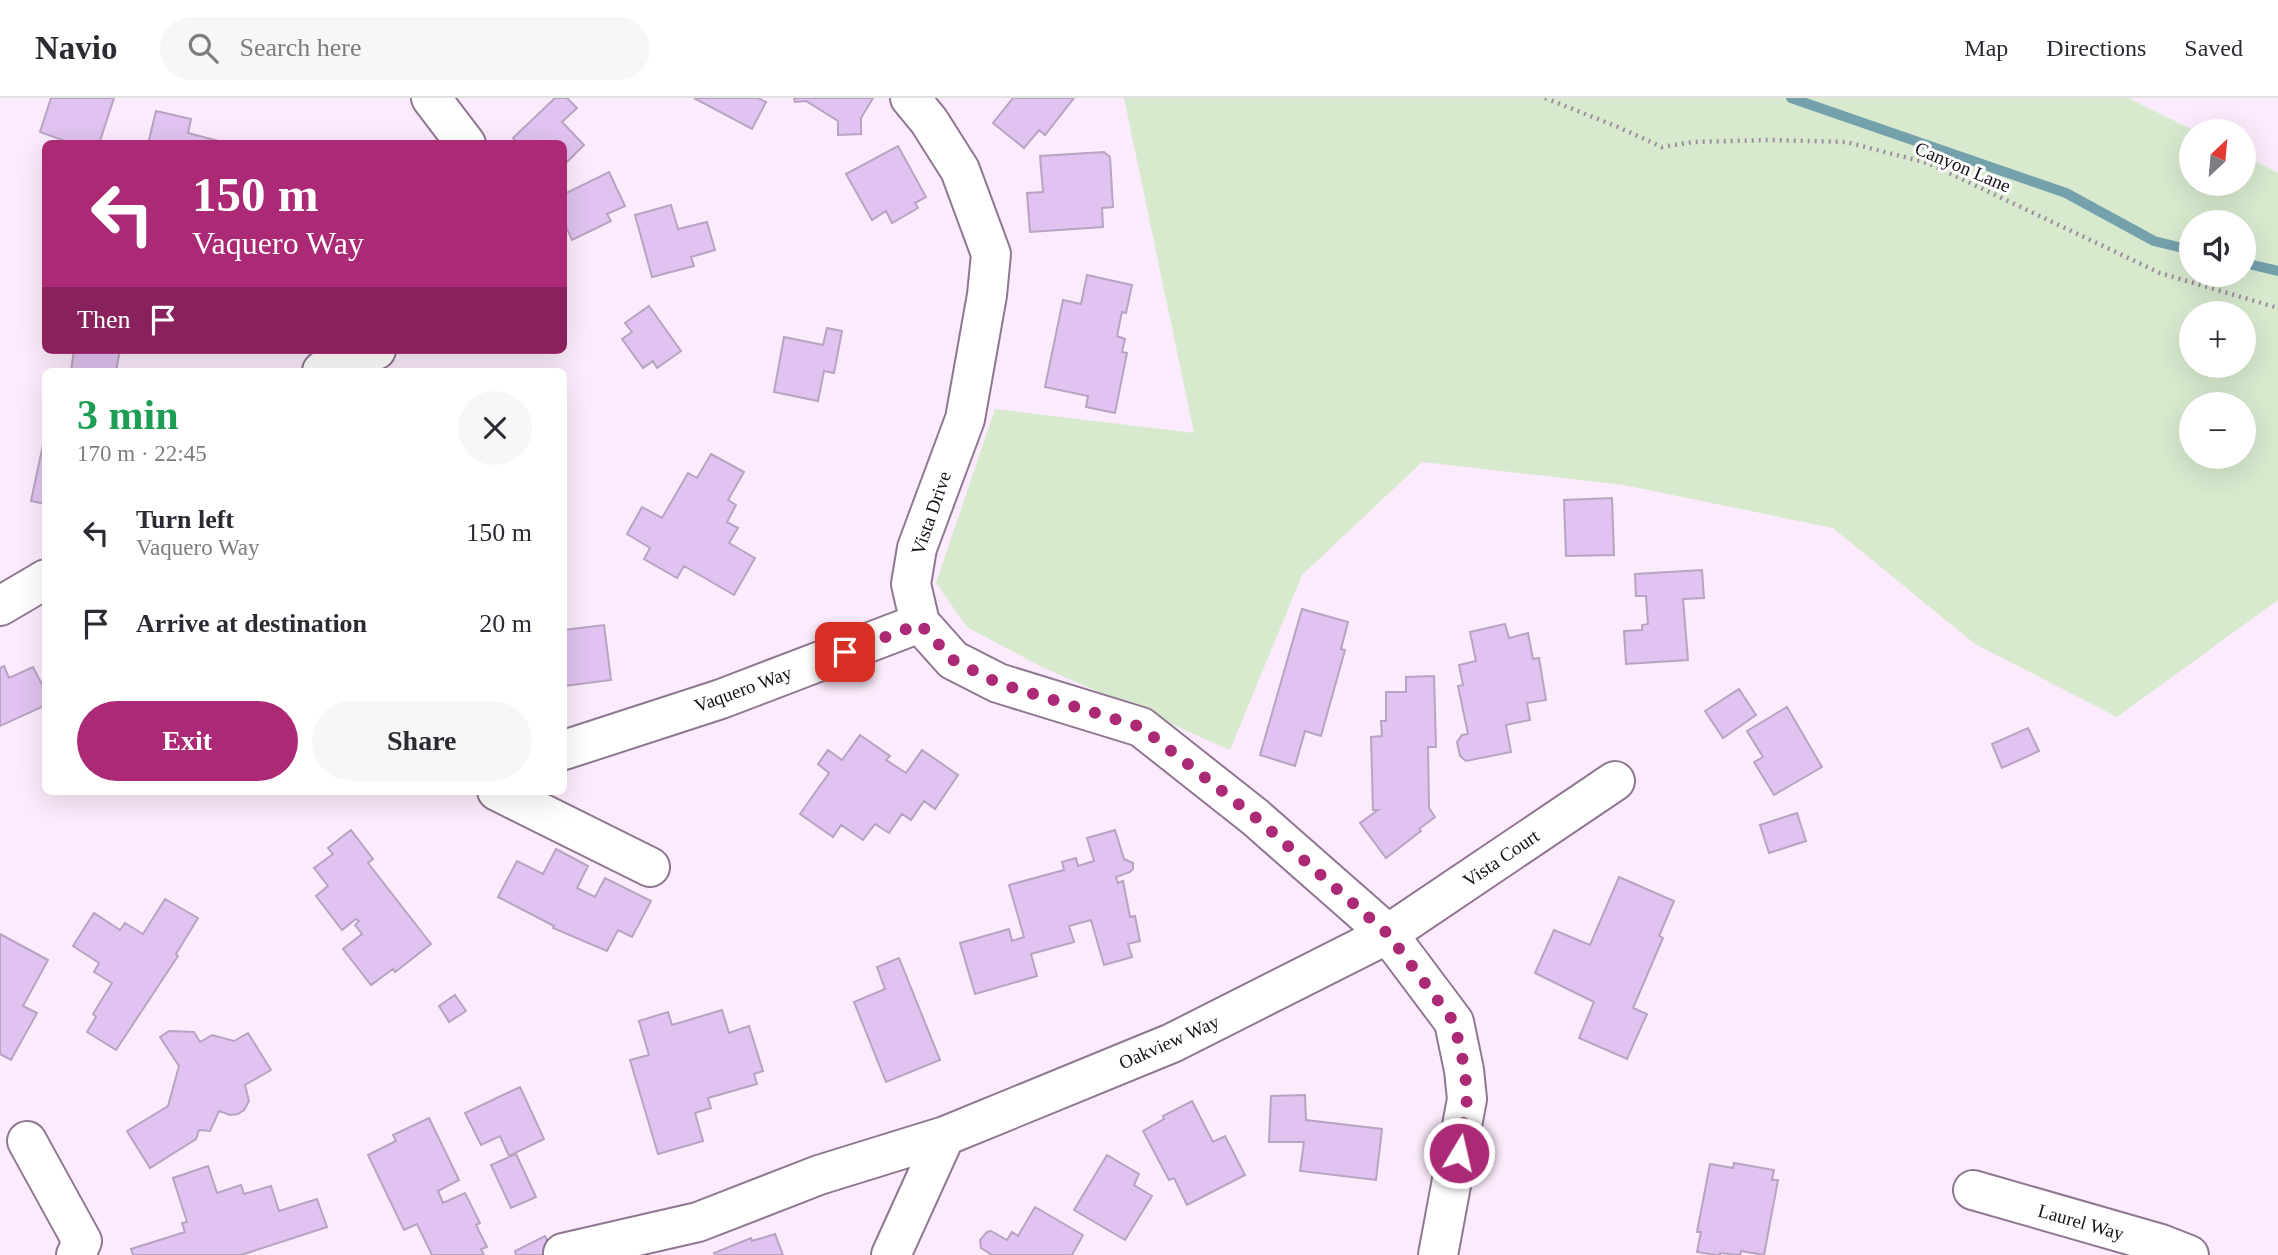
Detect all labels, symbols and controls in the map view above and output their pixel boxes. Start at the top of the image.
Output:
search box [160,17,650,80]
icon: search [184,29,222,67]
text: Navio [35,30,118,66]
text: Search here [240,33,361,62]
text: Map [1964,35,2008,61]
text: Directions [2046,35,2146,61]
text: Saved [2184,35,2243,61]
north arrow [2179,119,2256,196]
map controls [2179,119,2256,469]
street label: Canyon Lane [1912,137,2014,197]
text: 150 m [192,167,319,222]
icon: left [77,168,168,259]
button: sound [2179,210,2256,287]
text: Vaquero Way [192,225,364,261]
icon: arrive [144,301,182,339]
button: + [2179,301,2256,378]
text: Then [77,305,130,334]
button: close [458,391,532,465]
text: 3 min [77,392,179,438]
button: − [2179,392,2256,469]
text: 170 m · 22:45 [77,441,207,466]
street label: Vista Drive [907,468,955,558]
text: Turn left [136,505,234,534]
icon: left [77,514,115,552]
text: 150 m [466,518,532,547]
text: Vaquero Way [136,535,260,560]
icon: arrive [77,605,115,643]
text: Arrive at destination [136,609,367,638]
text: 20 m [479,609,532,638]
pin [815,622,875,682]
icon: arrive [826,633,864,671]
street label: Vaquero Way [691,662,795,716]
button: Exit [77,701,298,781]
button: Share [312,701,532,781]
street label: Vista Court [1459,825,1544,891]
street label: Oakview Way [1116,1010,1223,1073]
position arrow [1422,1116,1496,1190]
street label: Laurel Way [2036,1200,2127,1244]

